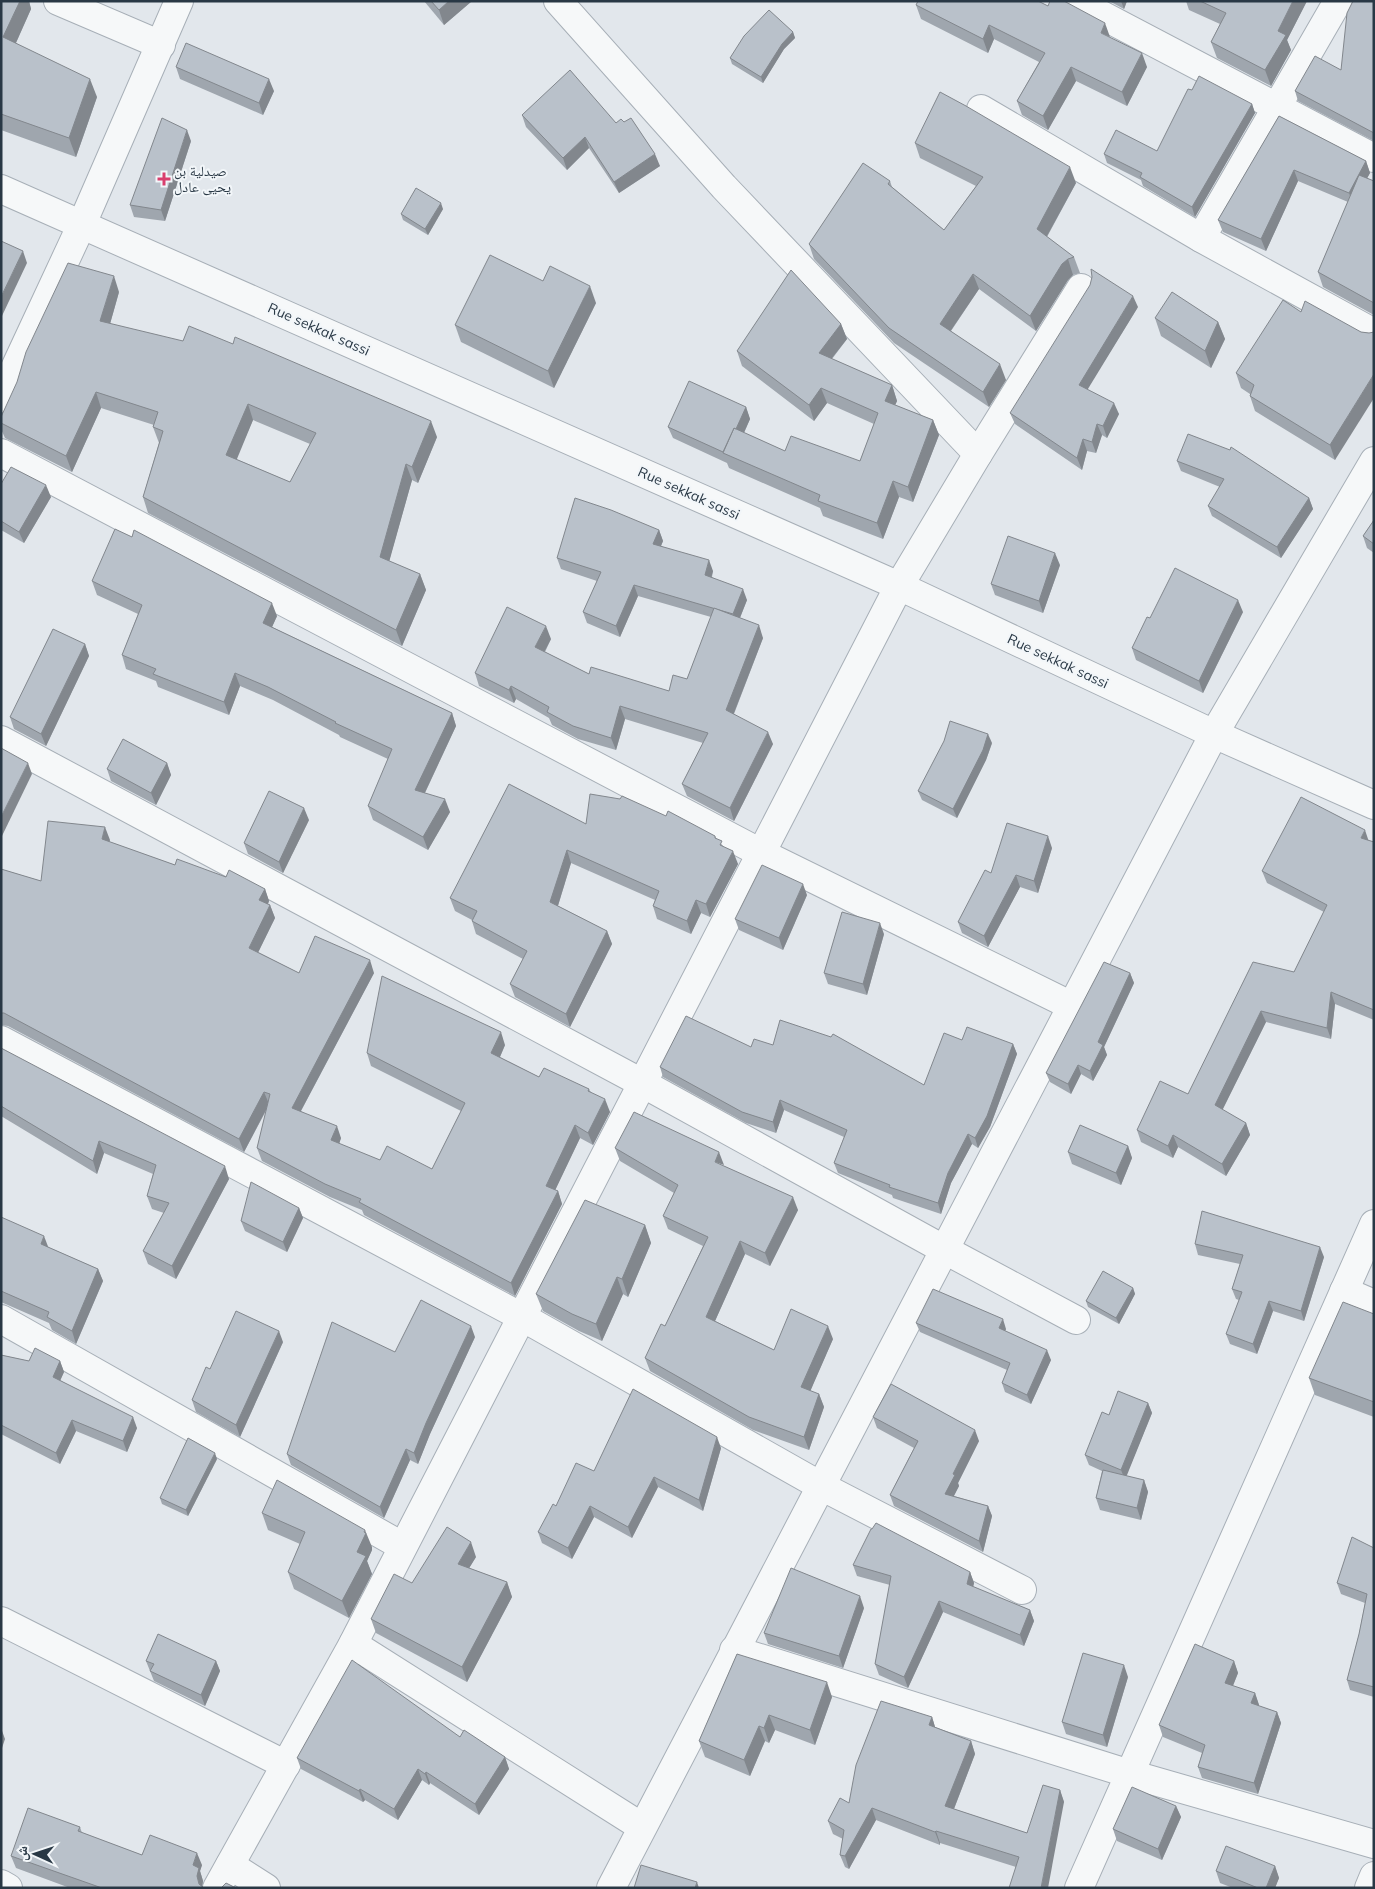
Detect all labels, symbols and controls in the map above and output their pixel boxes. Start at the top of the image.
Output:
place label: صيدلية بن يحيى عادل [174,162,231,196]
marker: صيدلية بن يحيى عادل [158,173,170,185]
street label: Rue sekkak sassi [265,298,373,360]
street label: Rue sekkak sassi [635,462,743,524]
street label: Rue sekkak sassi [1004,630,1112,692]
north arrow [10,1829,60,1879]
text: ش [13,1845,31,1861]

